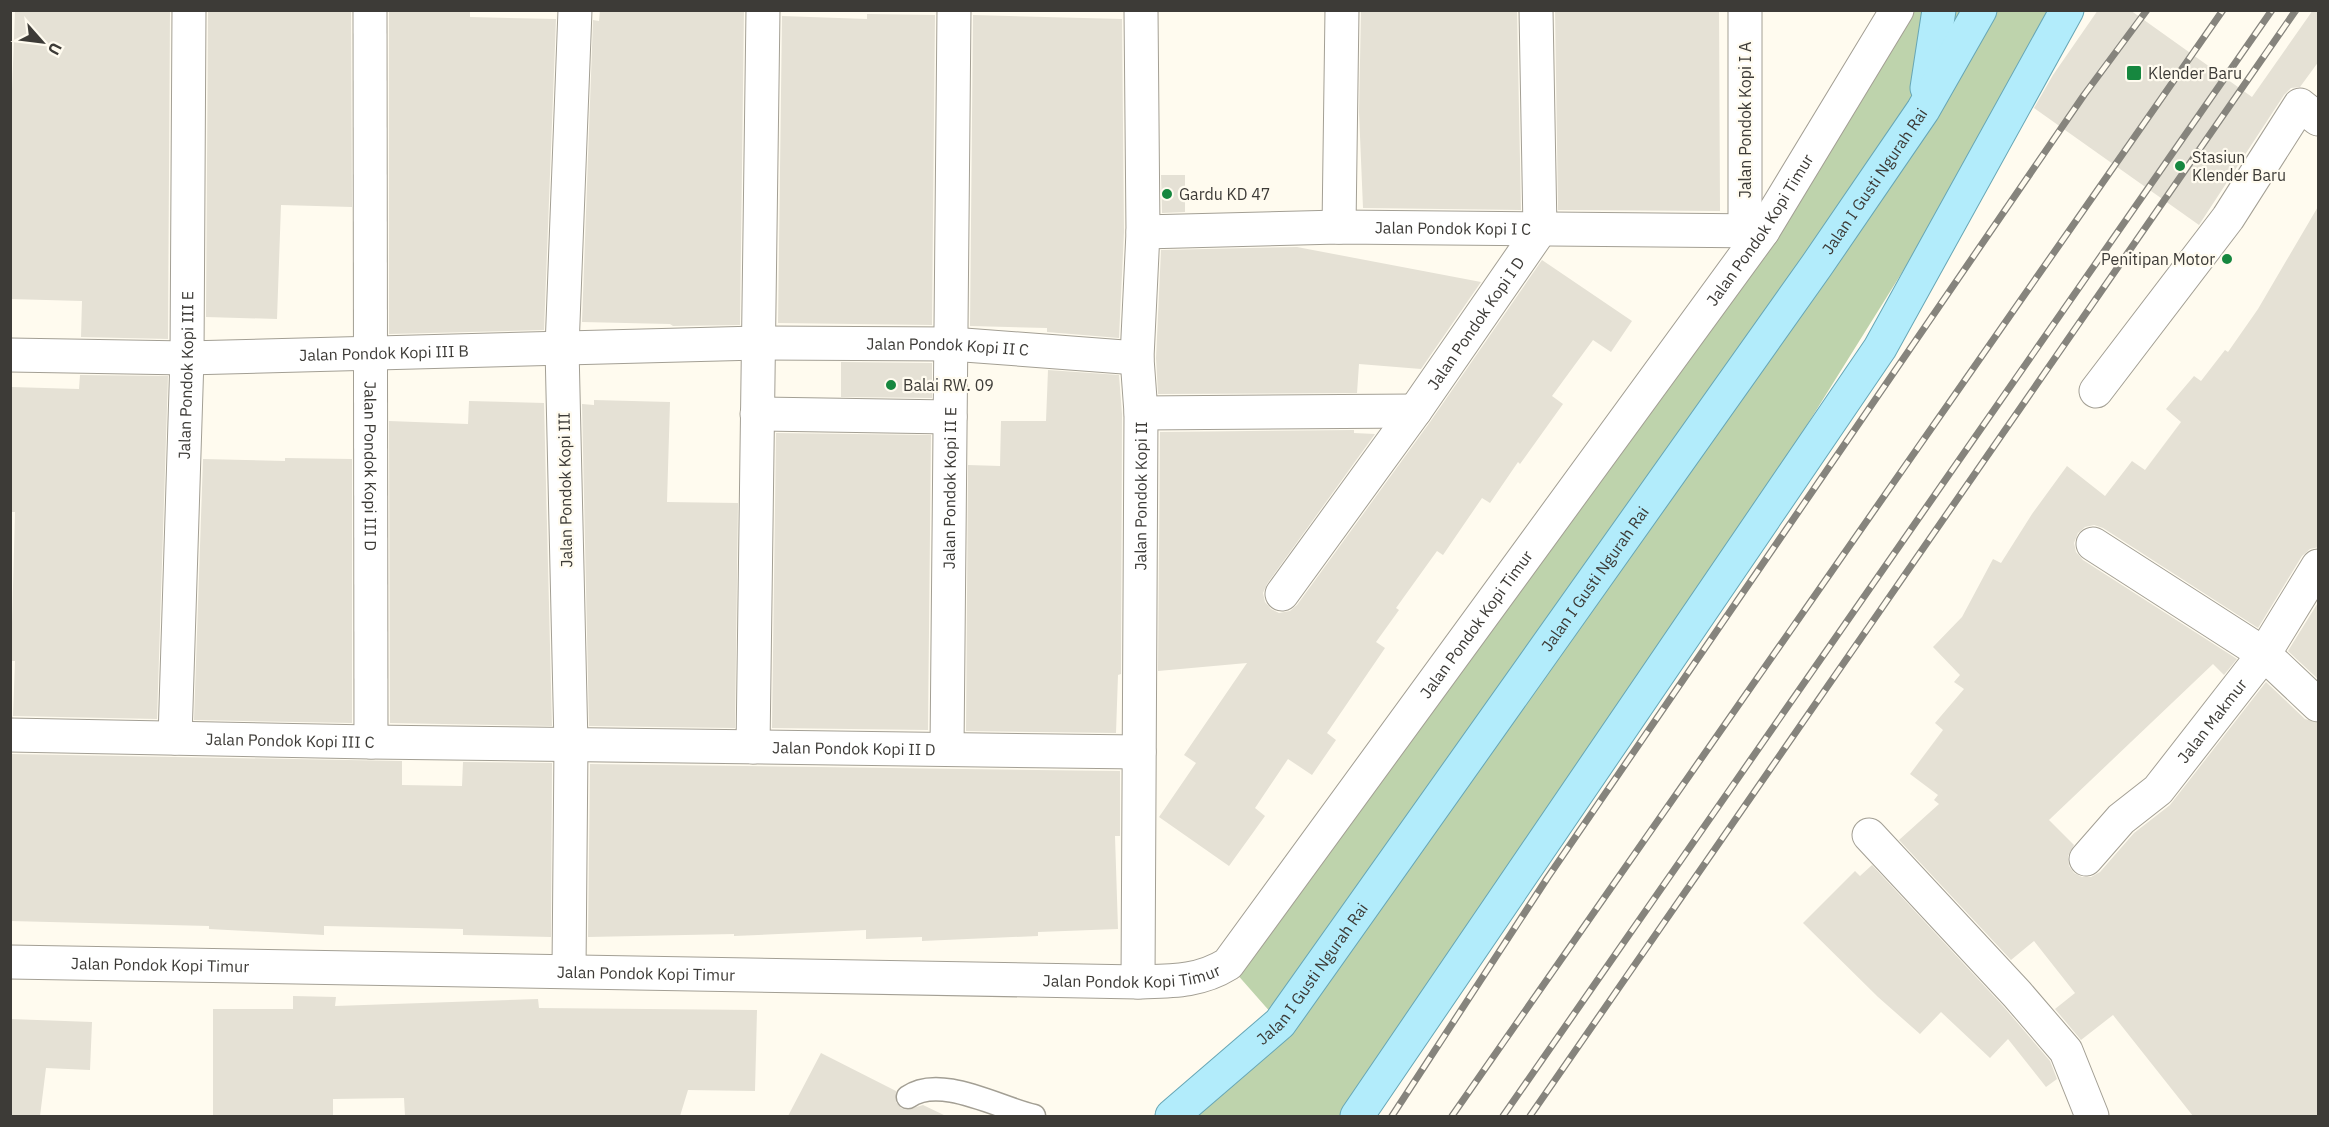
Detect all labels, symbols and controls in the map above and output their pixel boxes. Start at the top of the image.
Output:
north arrow [12,12,72,72]
text: U [44,39,67,59]
street label: Jalan Pondok Kopi I A [1735,42,1755,198]
place label: Klender Baru [2148,63,2242,83]
marker: Klender Baru [2125,64,2143,82]
street label: Jalan I Gusti Ngurah Rai [1817,104,1931,258]
place label: Stasiun Klender Baru [2192,147,2286,185]
street label: Jalan Pondok Kopi Timur [1702,150,1817,309]
marker: Stasiun Klender Baru [2173,159,2187,173]
place label: Gardu KD 47 [1179,184,1270,204]
marker: Gardu KD 47 [1160,187,1174,201]
street label: Jalan Pondok Kopi I C [1375,217,1531,239]
place label: Penitipan Motor [2101,249,2215,269]
marker: Penitipan Motor [2220,252,2234,266]
street label: Jalan Pondok Kopi I D [1423,253,1529,393]
street label: Jalan Pondok Kopi III E [174,291,197,460]
street label: Jalan Pondok Kopi II C [866,334,1030,360]
street label: Jalan Pondok Kopi III B [299,341,469,365]
place label: Balai RW. 09 [903,375,994,395]
marker: Balai RW. 09 [884,378,898,392]
street label: Jalan Pondok Kopi III D [361,381,381,551]
street label: Jalan Pondok Kopi II E [939,407,960,569]
street label: Jalan Pondok Kopi III [554,412,576,568]
street label: Jalan Pondok Kopi II [1130,421,1151,571]
street label: Jalan I Gusti Ngurah Rai [1537,502,1653,655]
street label: Jalan Pondok Kopi Timur [1415,546,1537,702]
street label: Jalan Makmur [2173,674,2251,767]
street label: Jalan Pondok Kopi III C [205,729,375,752]
street label: Jalan Pondok Kopi II D [772,737,936,759]
street label: Jalan I Gusti Ngurah Rai [1252,899,1372,1049]
street label: Jalan Pondok Kopi Timur [71,953,249,976]
street label: Jalan Pondok Kopi Timur [1042,960,1224,992]
street label: Jalan Pondok Kopi Timur [557,962,735,985]

